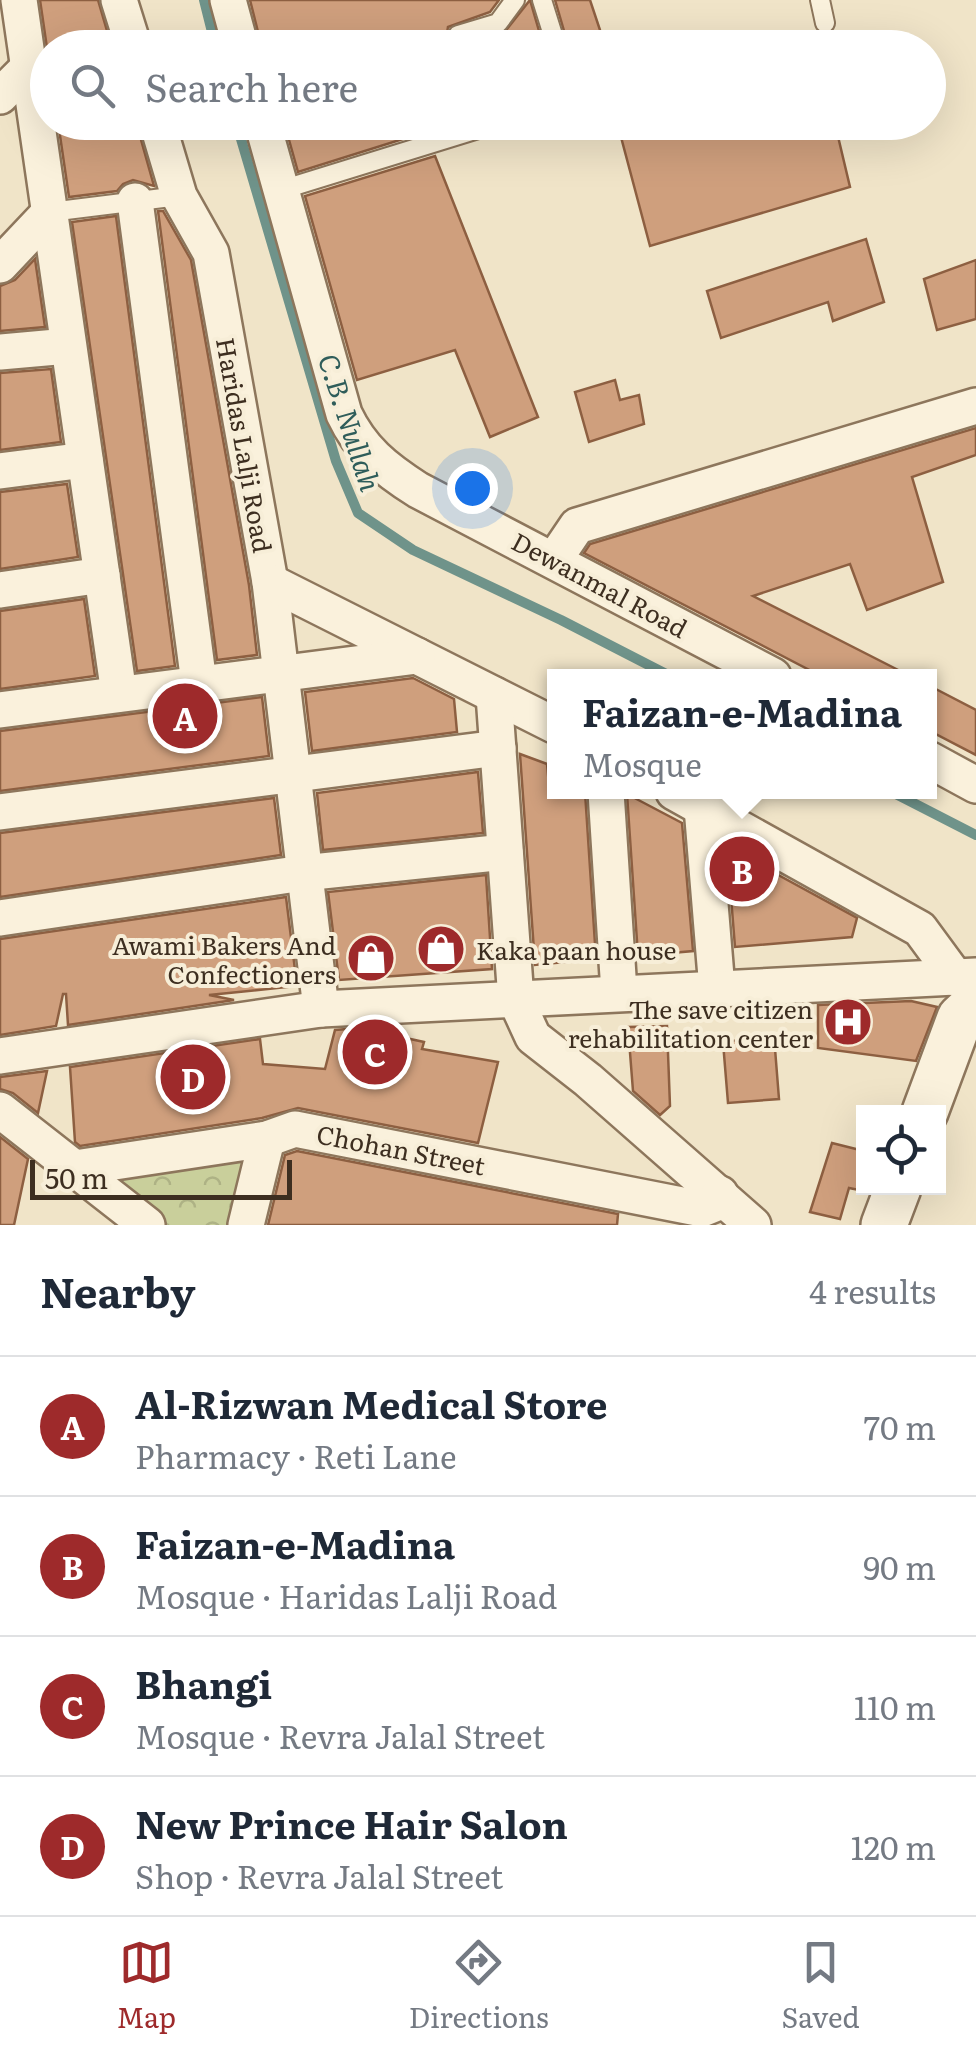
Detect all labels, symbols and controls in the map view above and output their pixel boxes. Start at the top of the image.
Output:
search box [30,30,946,140]
text: Search here [145,57,358,114]
icon: search [65,58,120,113]
street label: Haridas Lalji Road [208,334,282,556]
water label: C.B. Nullah [309,348,393,497]
your location [447,463,498,514]
street label: Dewanmal Road [505,522,695,646]
popup [547,669,937,799]
pin: A [152,678,218,754]
text: Faizan-e-Madina [582,682,902,739]
text: Mosque [582,739,702,787]
pin: B [710,832,774,906]
shop icon: Kaka paan house [415,923,467,975]
place label: Awami Bakers And Confectioners [112,926,336,992]
place label: Kaka paan house [476,931,676,968]
shop icon: Awami Bakers And Confectioners [345,932,397,984]
place label: The save citizen rehabilitation center [568,990,813,1056]
hospital icon: The save citizen rehabilitation center [822,996,874,1048]
pin: C [342,1014,408,1090]
pin: D [160,1040,226,1114]
map controls [856,1105,946,1195]
button: locate [856,1105,946,1195]
street label: Chohan Street [314,1115,488,1183]
scale bar [30,1155,292,1200]
text: 50 m [45,1156,108,1198]
text: Nearby [40,1259,196,1321]
text: 4 results [809,1266,936,1314]
text: Al-Rizwan Medical Store [135,1374,608,1431]
text: A [60,1402,85,1450]
text: 70 m [864,1402,936,1450]
text: Pharmacy · Reti Lane [135,1431,457,1479]
text: Faizan-e-Madina [135,1514,455,1571]
text: B [61,1542,84,1590]
text: 90 m [863,1542,936,1590]
text: Mosque · Haridas Lalji Road [135,1571,557,1619]
text: Bhangi [135,1654,272,1711]
text: C [61,1682,84,1730]
text: 110 m [854,1682,936,1730]
text: Mosque · Revra Jalal Street [135,1711,545,1759]
text: New Prince Hair Salon [135,1794,568,1851]
text: D [60,1822,85,1870]
text: 120 m [851,1822,936,1870]
text: Shop · Revra Jalal Street [135,1851,503,1899]
tab: Map [116,1935,176,2037]
tab: Directions [409,1935,549,2037]
tab: Saved [782,1935,860,2037]

